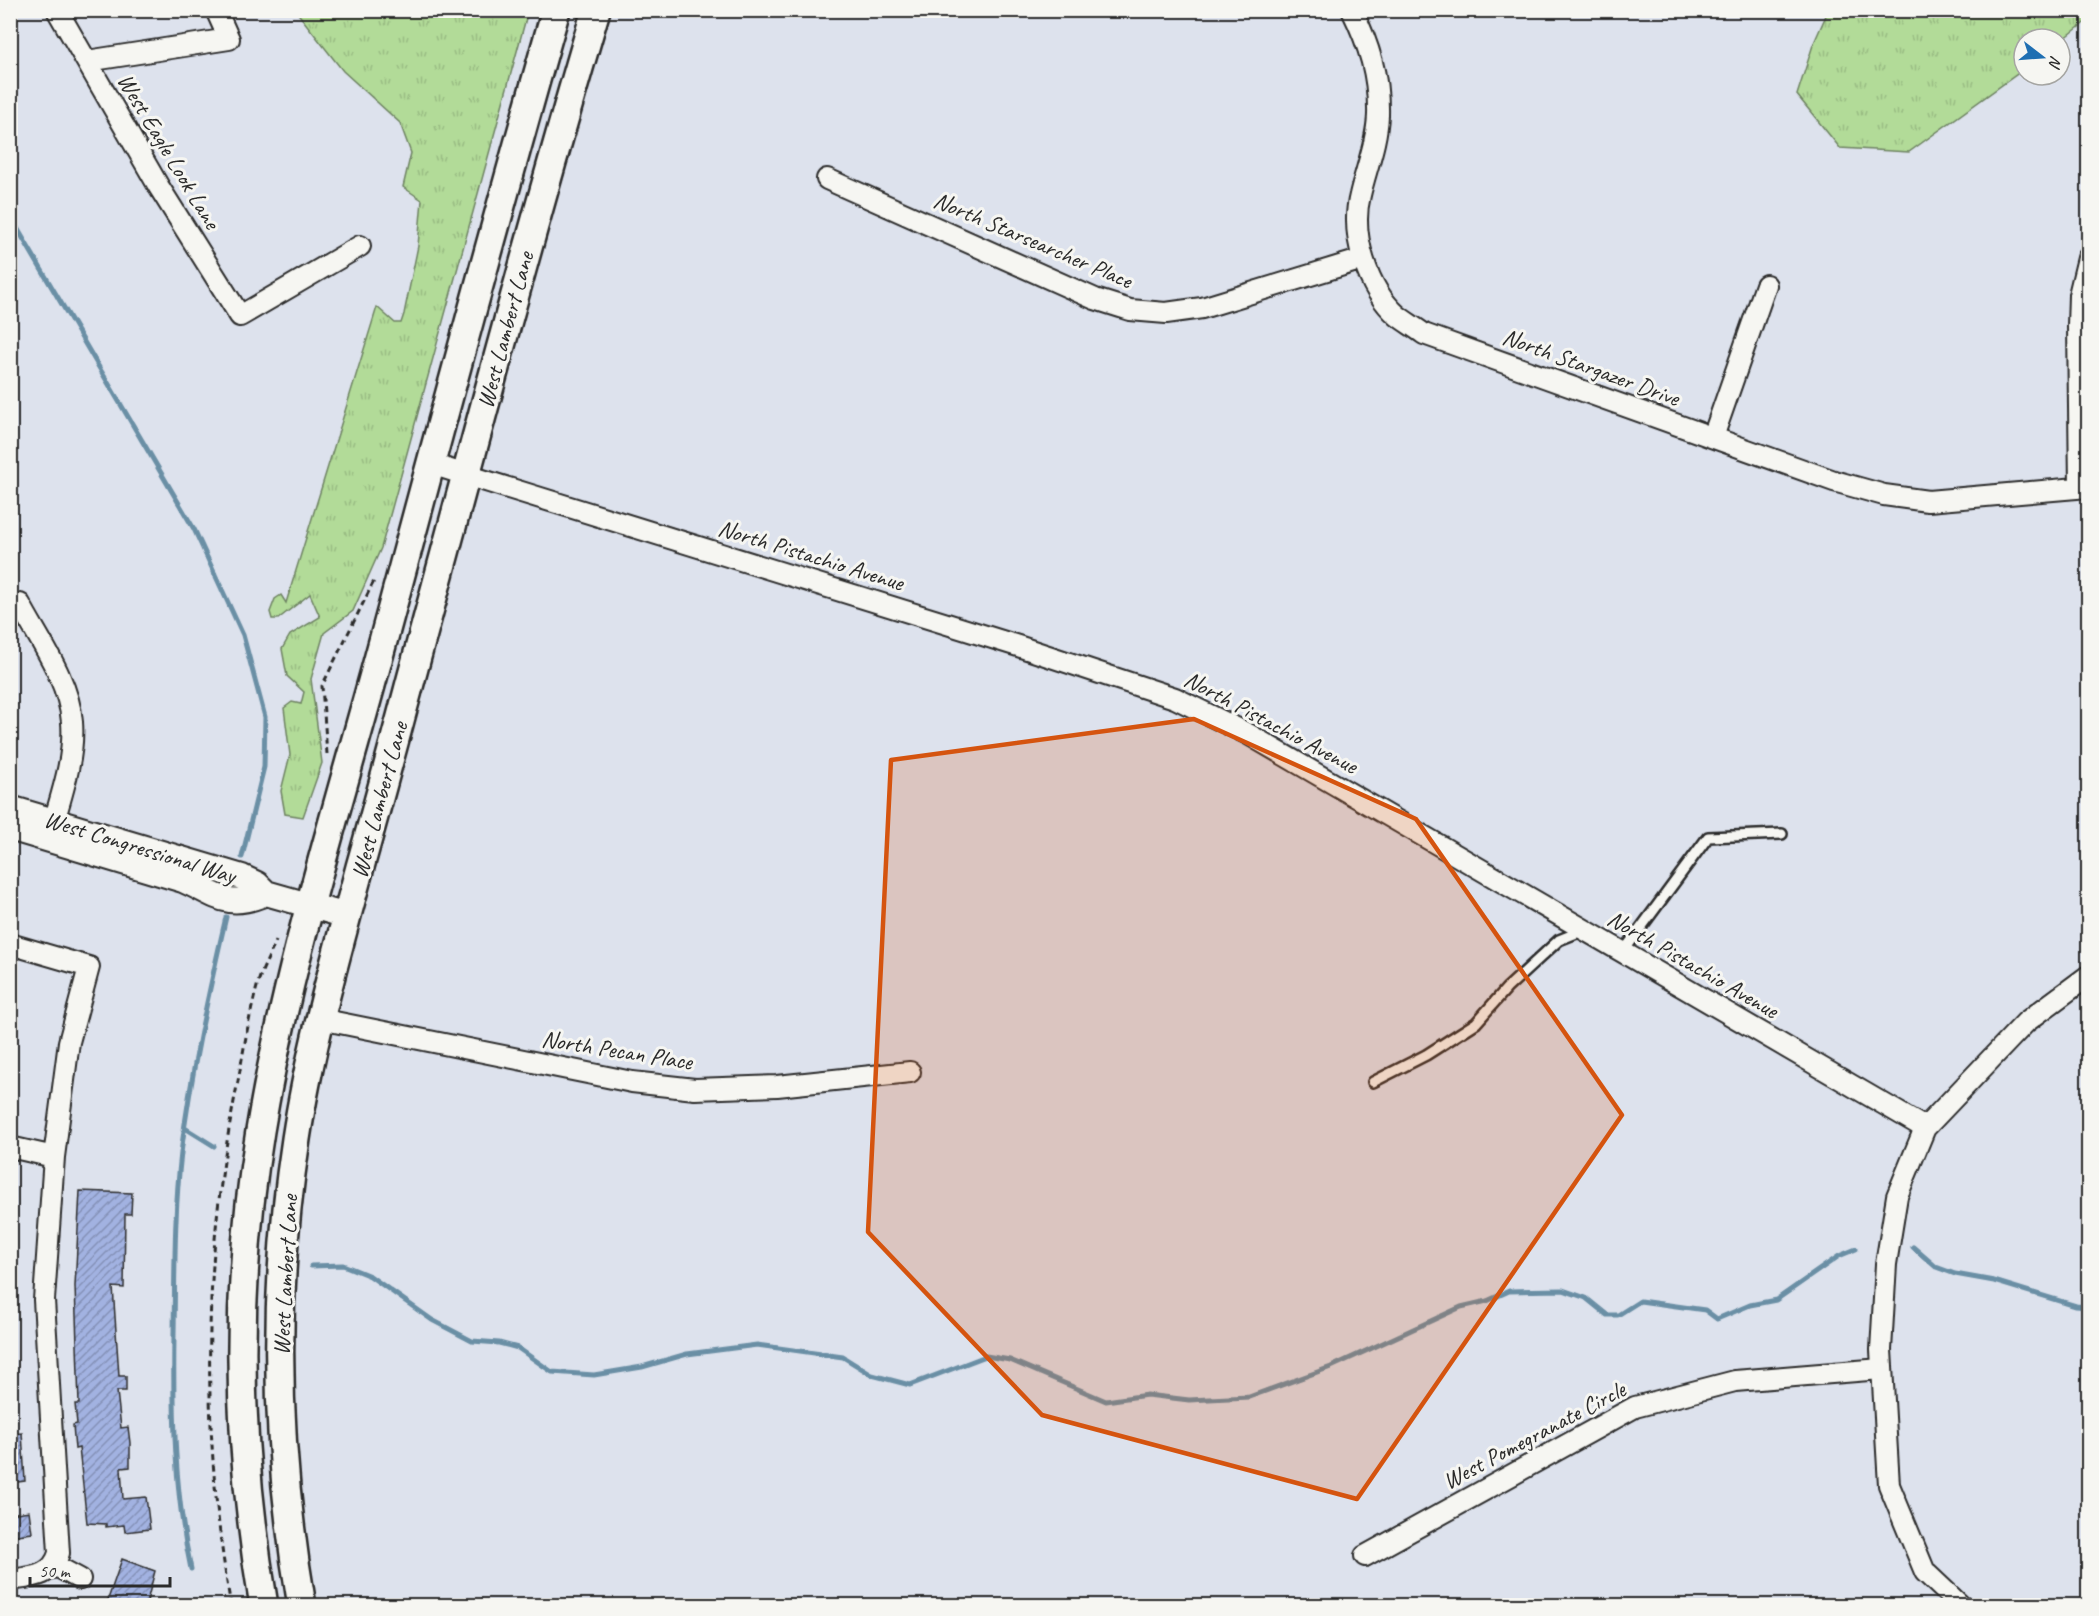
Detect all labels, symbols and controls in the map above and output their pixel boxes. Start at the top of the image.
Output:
north arrow [2012,27,2072,87]
text: N [2043,53,2066,72]
street label: West Eagle Look Lane [111,68,228,236]
street label: North Starsearcher Place [929,185,1139,296]
street label: West Lambert Lane [470,246,541,411]
street label: North Stargazer Drive [1499,321,1685,414]
street label: North Pistachio Avenue [715,513,909,598]
street label: North Pistachio Avenue [1179,664,1365,781]
street label: West Lambert Lane [344,716,415,881]
street label: West Congressional Way [41,804,241,891]
street label: North Pistachio Avenue [1602,903,1786,1026]
street label: North Pecan Place [540,1023,697,1077]
street label: West Lambert Lane [266,1192,304,1356]
street label: West Pomegranate Circle [1437,1373,1632,1496]
scale bar [30,1550,170,1588]
text: 50 m [39,1560,72,1582]

